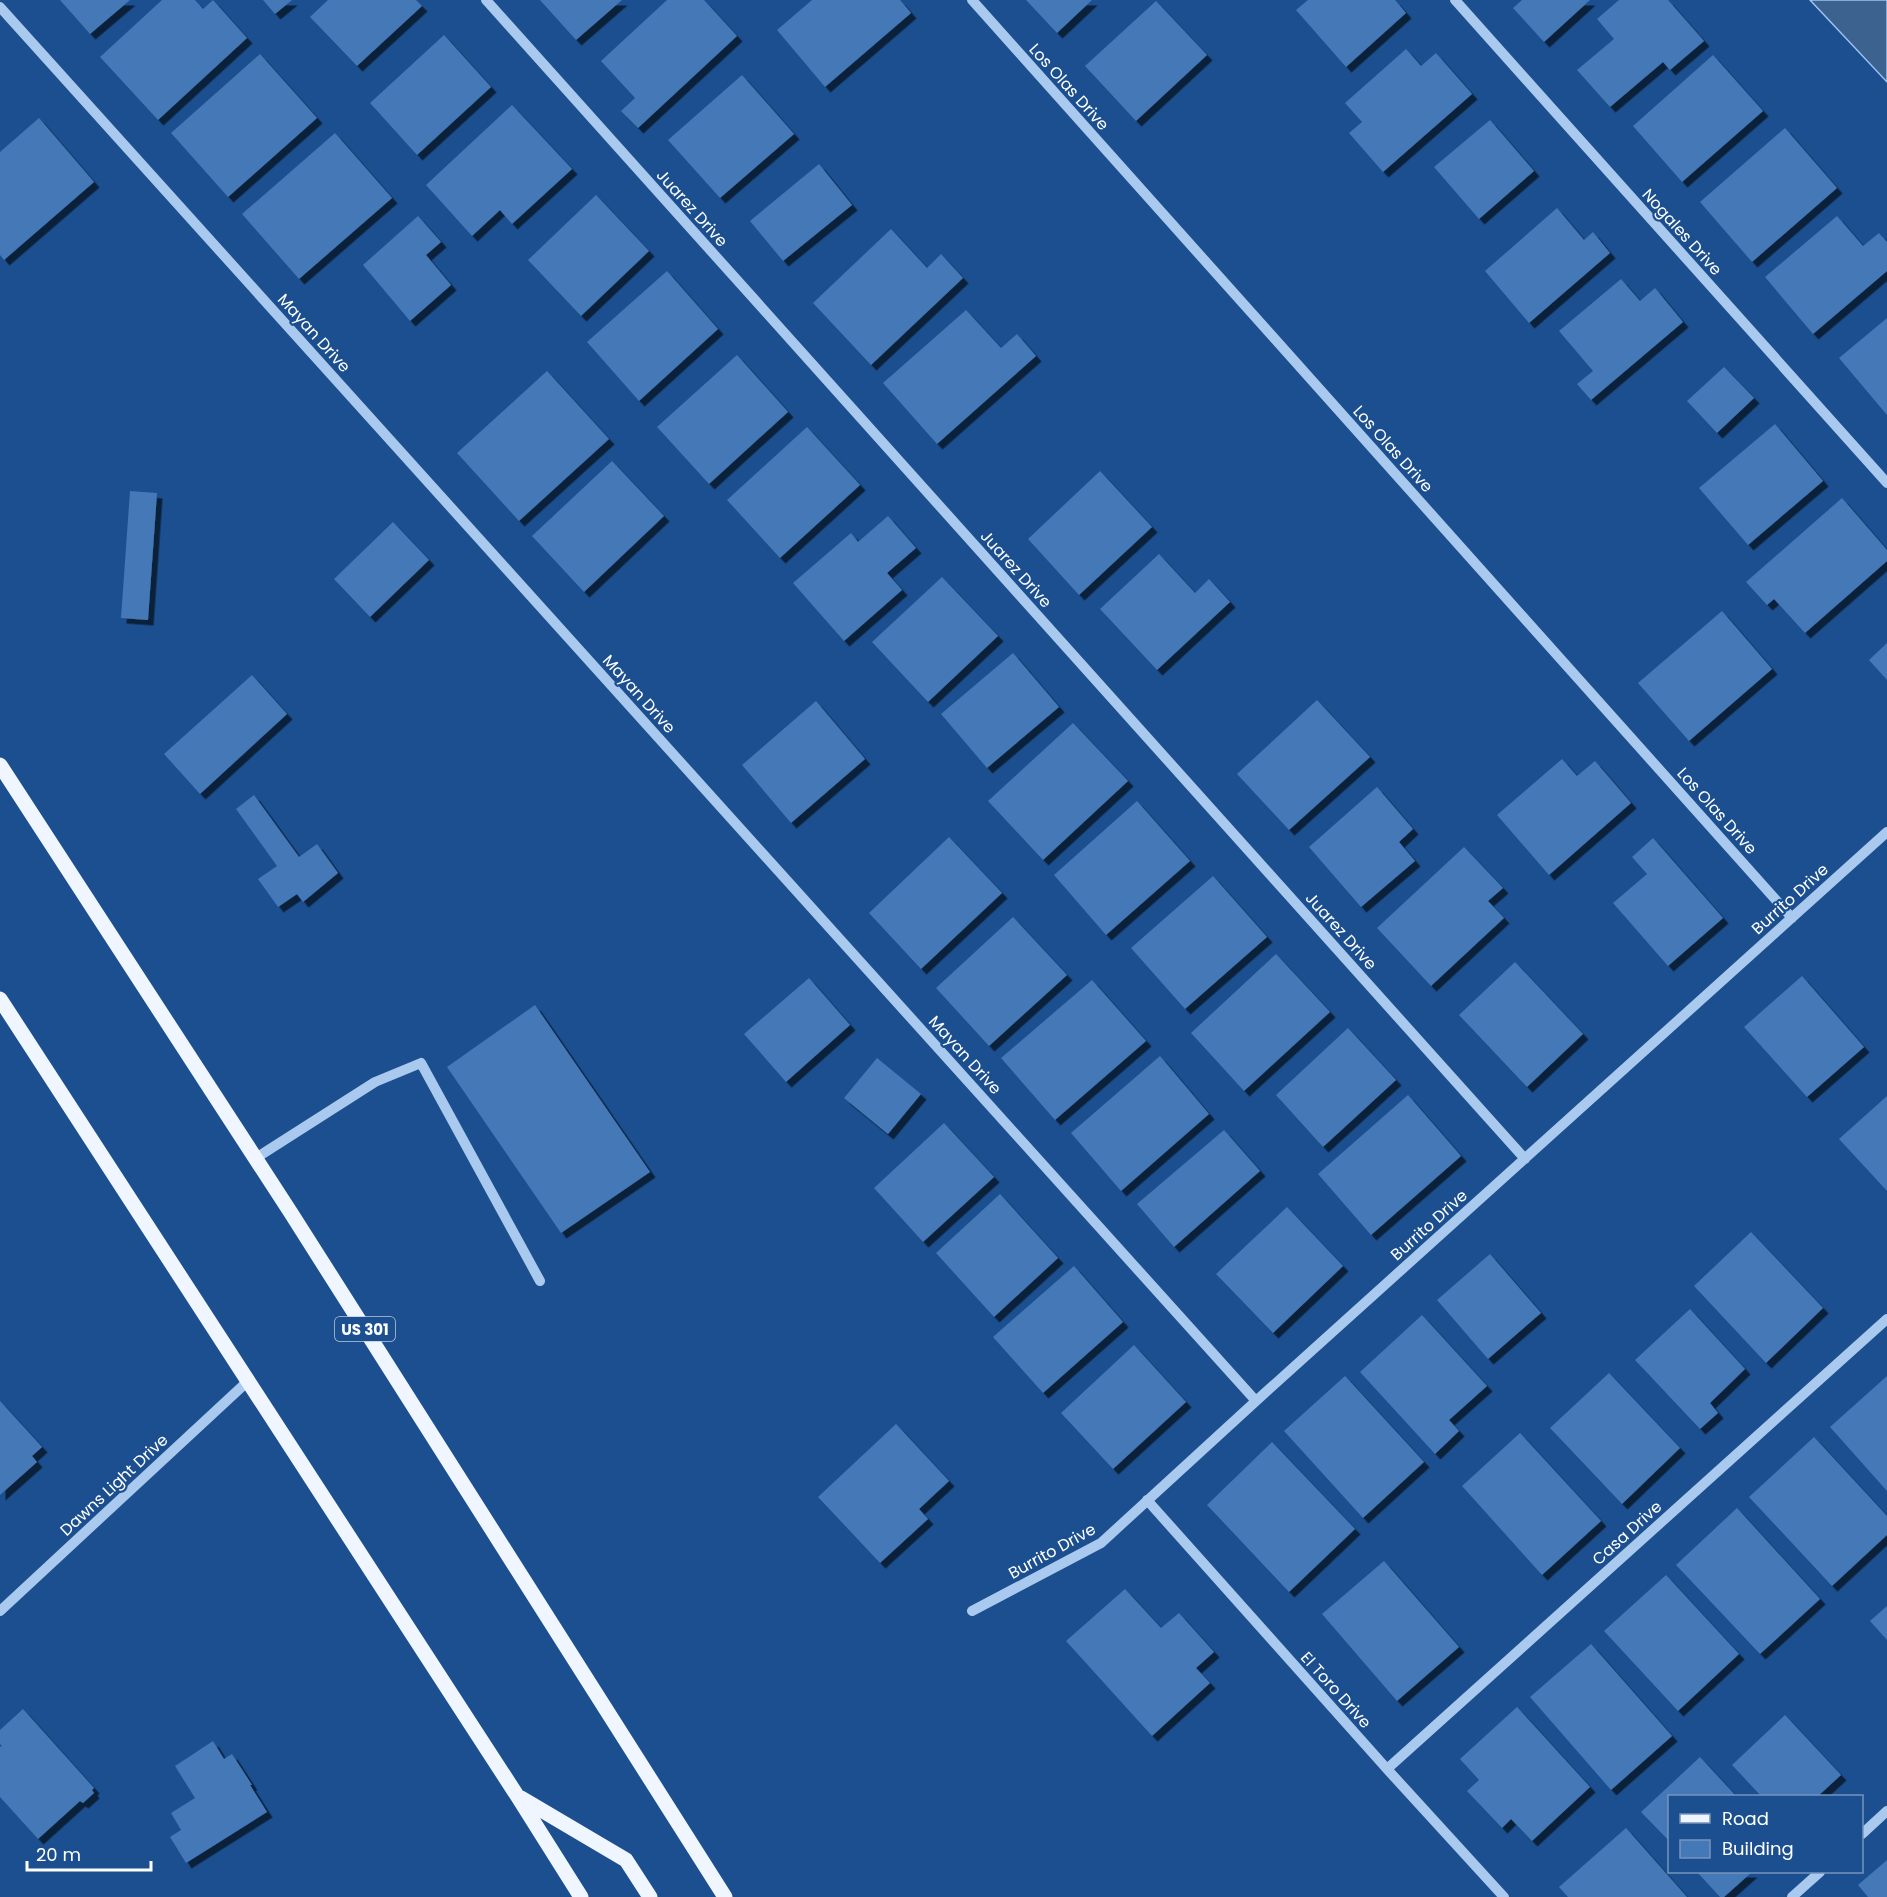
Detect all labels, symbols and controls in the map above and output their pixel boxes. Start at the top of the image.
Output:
street label: Los Olas Drive [1024,38,1114,136]
street label: Juarez Drive [651,164,733,252]
street label: Nogales Drive [1637,184,1727,281]
street label: Mayan Drive [272,289,356,378]
street label: Los Olas Drive [1348,400,1438,498]
street label: Juarez Drive [975,525,1057,613]
street label: Mayan Drive [597,650,681,739]
street label: Los Olas Drive [1672,762,1762,860]
street label: Burrito Drive [1746,858,1834,940]
street label: Juarez Drive [1300,887,1382,975]
street label: Mayan Drive [923,1011,1007,1100]
street label: Burrito Drive [1385,1184,1473,1266]
road number: US 301 [335,1317,395,1341]
street label: Dawns Light Drive [55,1429,173,1541]
street label: Casa Drive [1587,1495,1667,1571]
street label: Burrito Drive [1004,1518,1100,1584]
street label: El Toro Drive [1295,1647,1377,1733]
legend [1668,1795,1863,1873]
text: Road [1722,1806,1769,1831]
scale bar [27,1834,152,1872]
text: Building [1722,1836,1794,1861]
text: 20 m [36,1842,81,1867]

